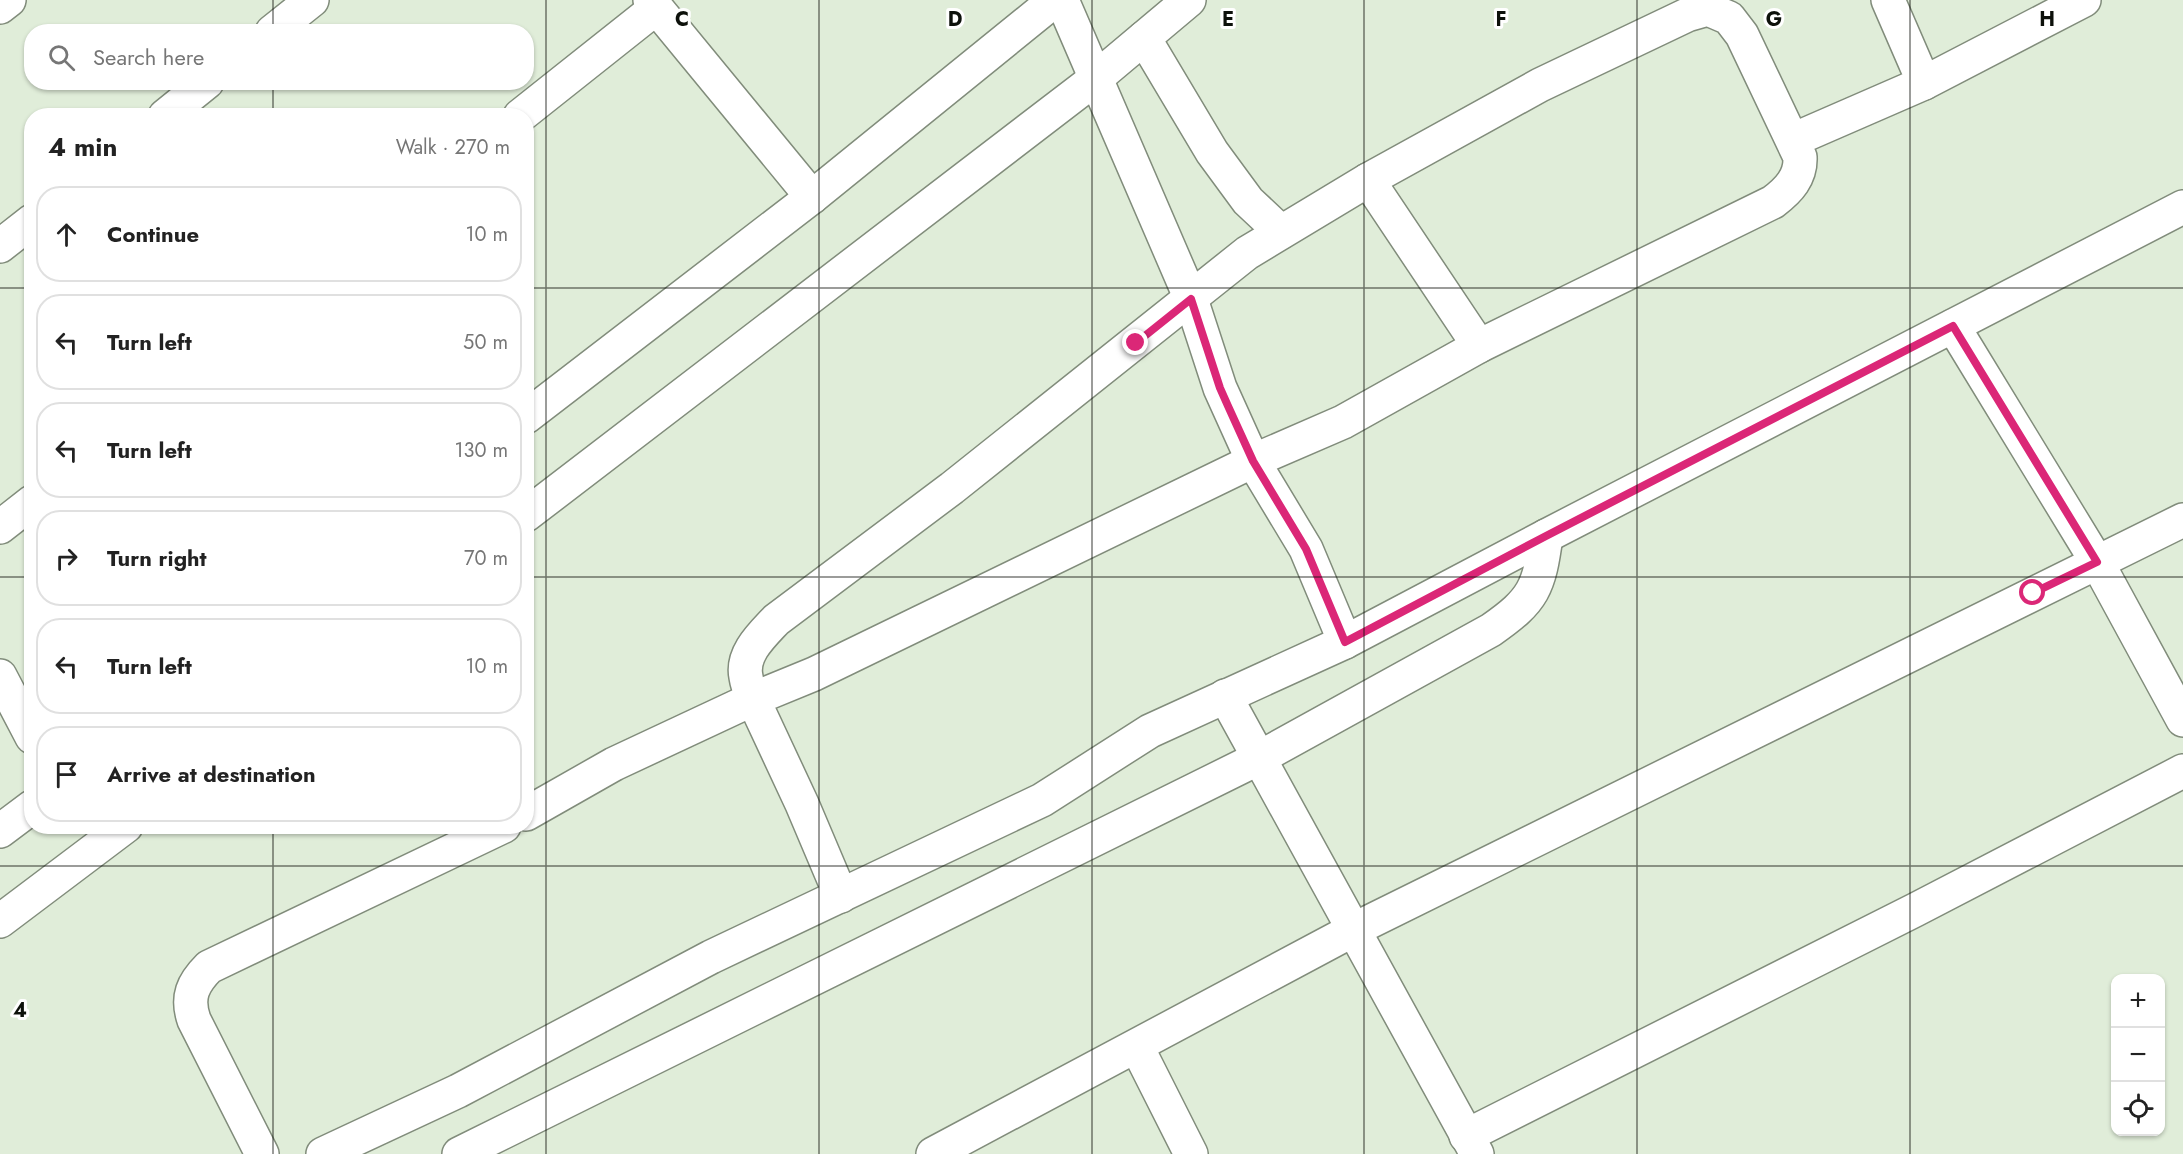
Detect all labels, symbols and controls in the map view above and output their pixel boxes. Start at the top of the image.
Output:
text: C [675,5,689,34]
text: D [948,5,962,34]
text: E [1222,5,1234,34]
text: F [1495,5,1507,34]
text: G [1766,5,1782,34]
text: H [2039,5,2055,34]
search box [24,24,534,90]
icon: search [45,41,78,74]
text: Search here [93,41,204,73]
text: 4 min [48,128,117,166]
text: Walk · 270 m [396,133,510,162]
icon: ahead [50,218,83,251]
text: Continue [107,218,199,250]
text: 10 m [465,220,508,249]
icon: left [50,326,83,359]
text: Turn left [107,326,192,358]
text: 50 m [463,328,508,357]
route end [1122,329,1148,355]
icon: left [50,434,83,467]
text: Turn left [107,434,192,466]
text: 130 m [454,436,508,465]
icon: right [50,542,83,575]
text: Turn right [107,542,207,574]
text: 70 m [464,544,508,573]
route start [2019,579,2045,605]
icon: left [50,650,83,683]
text: Turn left [107,650,192,682]
text: 10 m [465,652,508,681]
icon: arrive [50,758,83,791]
text: Arrive at destination [107,758,316,790]
map controls [2111,974,2165,1136]
button: + [2111,974,2165,1028]
text: 4 [13,996,27,1025]
button: − [2111,1028,2165,1082]
button: locate [2111,1082,2165,1136]

